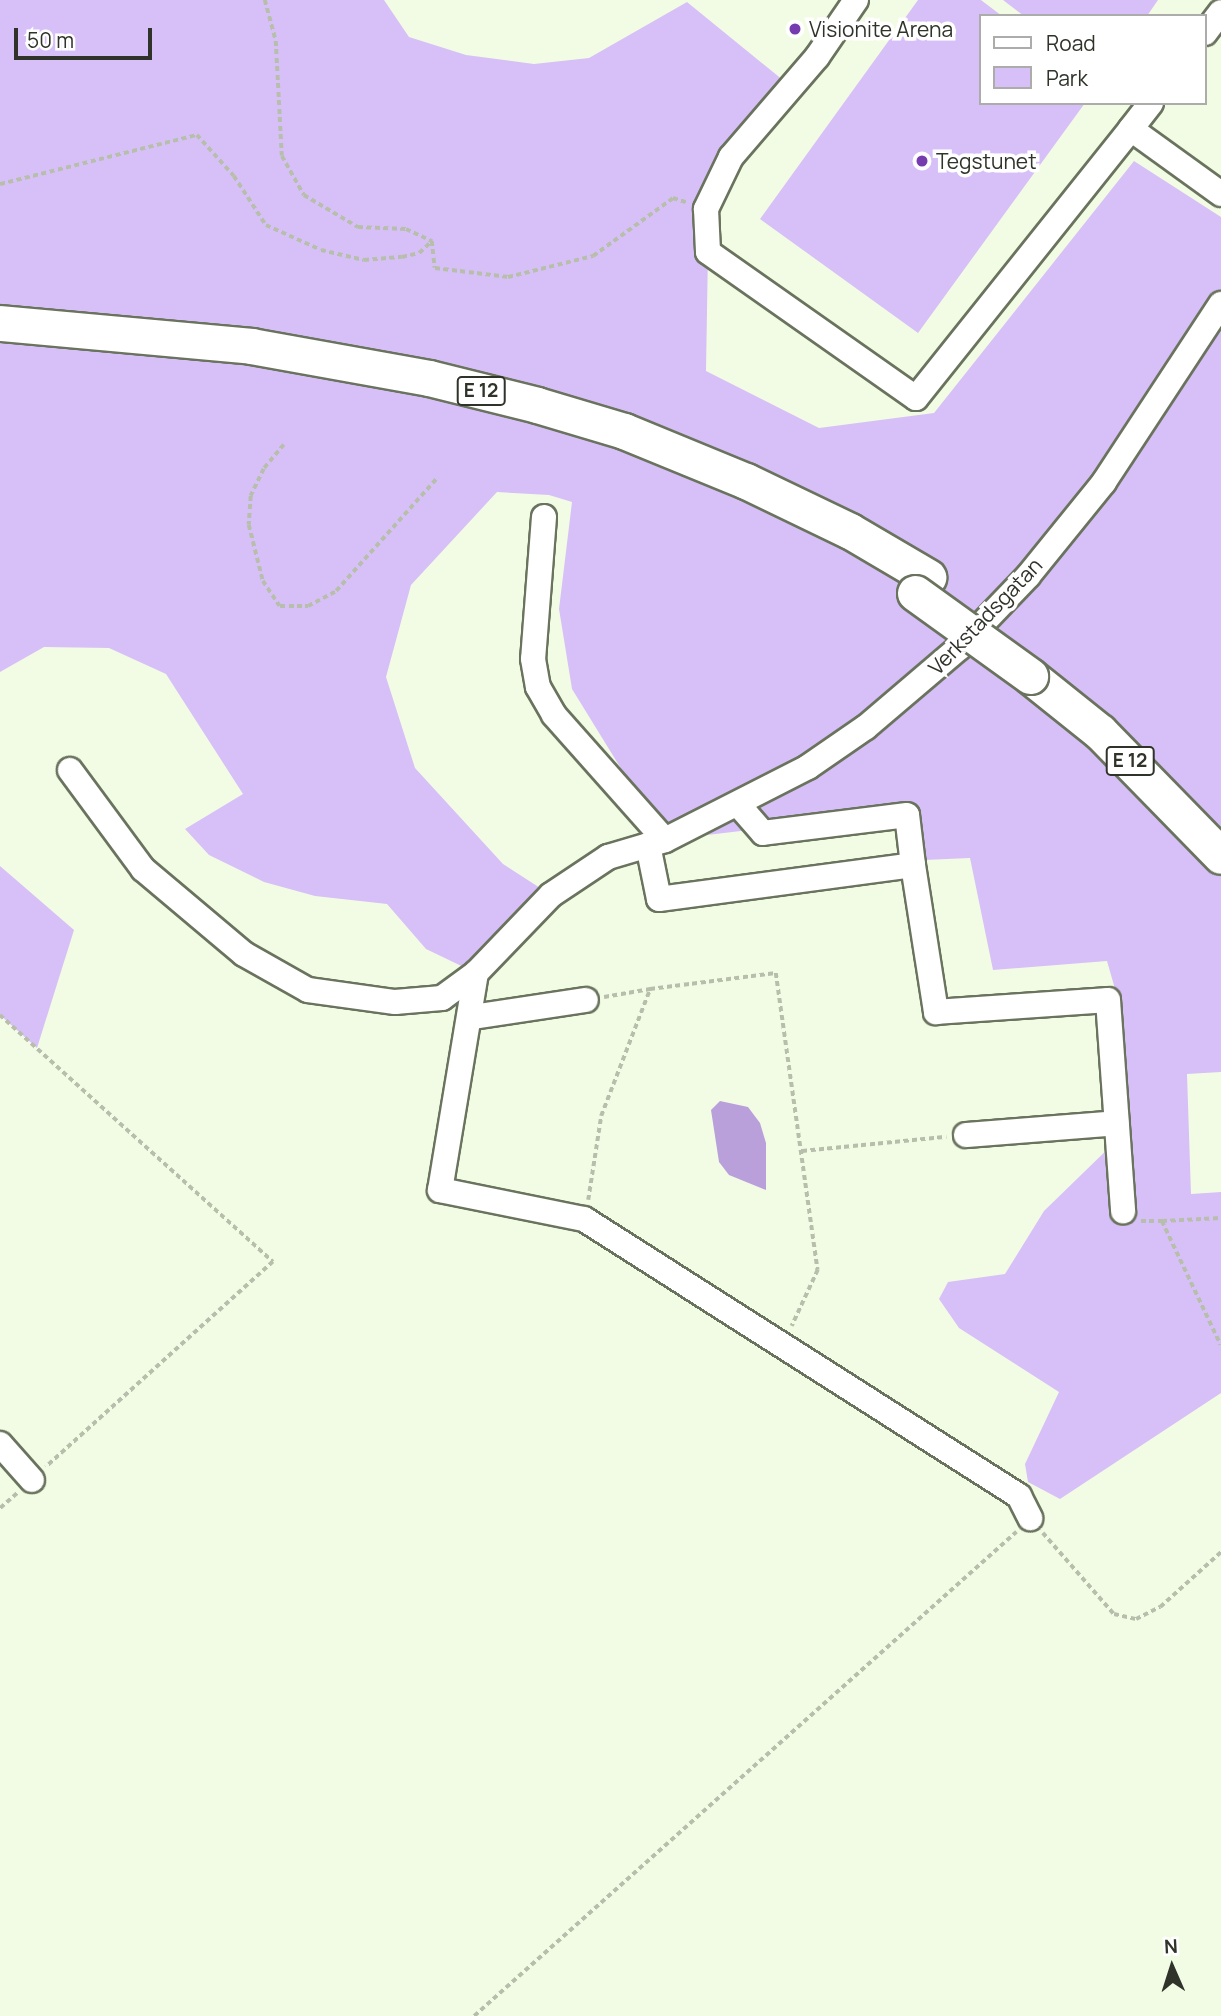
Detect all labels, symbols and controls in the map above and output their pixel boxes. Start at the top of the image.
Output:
scale bar [18,14,156,58]
legend [979,14,1207,105]
place label: Visionite Arena [809,16,953,42]
marker: Visionite Arena [787,21,803,37]
text: 50 m [27,26,74,54]
text: Road [1046,29,1096,57]
text: Park [1046,64,1088,92]
place label: Tegstunet [936,148,1037,174]
marker: Tegstunet [914,153,930,169]
road number: E 12 [456,376,505,406]
street label: Verkstadsgatan [923,552,1047,680]
road number: E 12 [1106,746,1154,776]
north arrow [1137,1932,1207,2002]
text: N [1163,1933,1178,1959]

